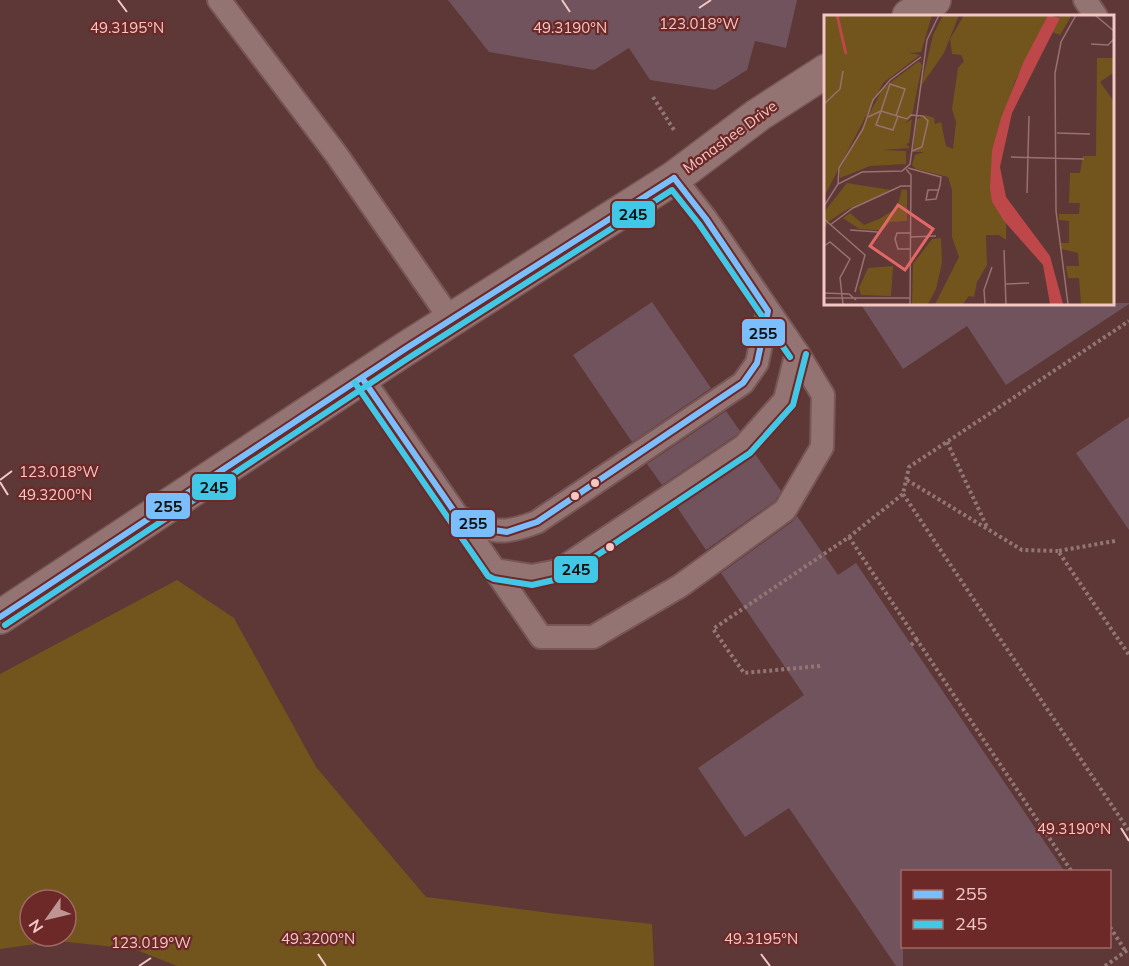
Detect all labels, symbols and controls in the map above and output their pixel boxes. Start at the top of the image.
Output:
text: 123.018°W [659,14,739,33]
inset map [824,15,1114,304]
text: 49.3195°N [90,18,164,37]
text: 49.3190°N [533,18,607,37]
street label: Monashee Drive [679,96,781,177]
line badge: 245 [611,200,656,229]
text: 245 [619,204,648,224]
line badge: 255 [741,318,786,347]
text: 255 [749,323,778,343]
text: 123.018°W [19,462,99,481]
line badge: 245 [191,473,237,501]
text: 245 [200,477,229,497]
unlabelled marker [589,477,601,489]
text: 49.3200°N [18,485,92,504]
unlabelled marker [569,490,581,502]
line badge: 255 [145,492,191,520]
text: 255 [154,496,183,516]
line badge: 255 [450,509,496,538]
text: 255 [459,513,488,533]
unlabelled marker [604,541,616,553]
line badge: 245 [553,555,599,584]
text: 245 [562,559,591,579]
text: 49.3190°N [1037,819,1111,838]
legend [901,870,1111,948]
text: 255 [955,882,988,905]
north arrow [18,888,78,948]
text: 245 [955,912,988,935]
text: N [24,916,47,937]
text: 49.3200°N [281,929,355,948]
text: 49.3195°N [724,929,798,948]
text: 123.019°W [111,933,191,952]

